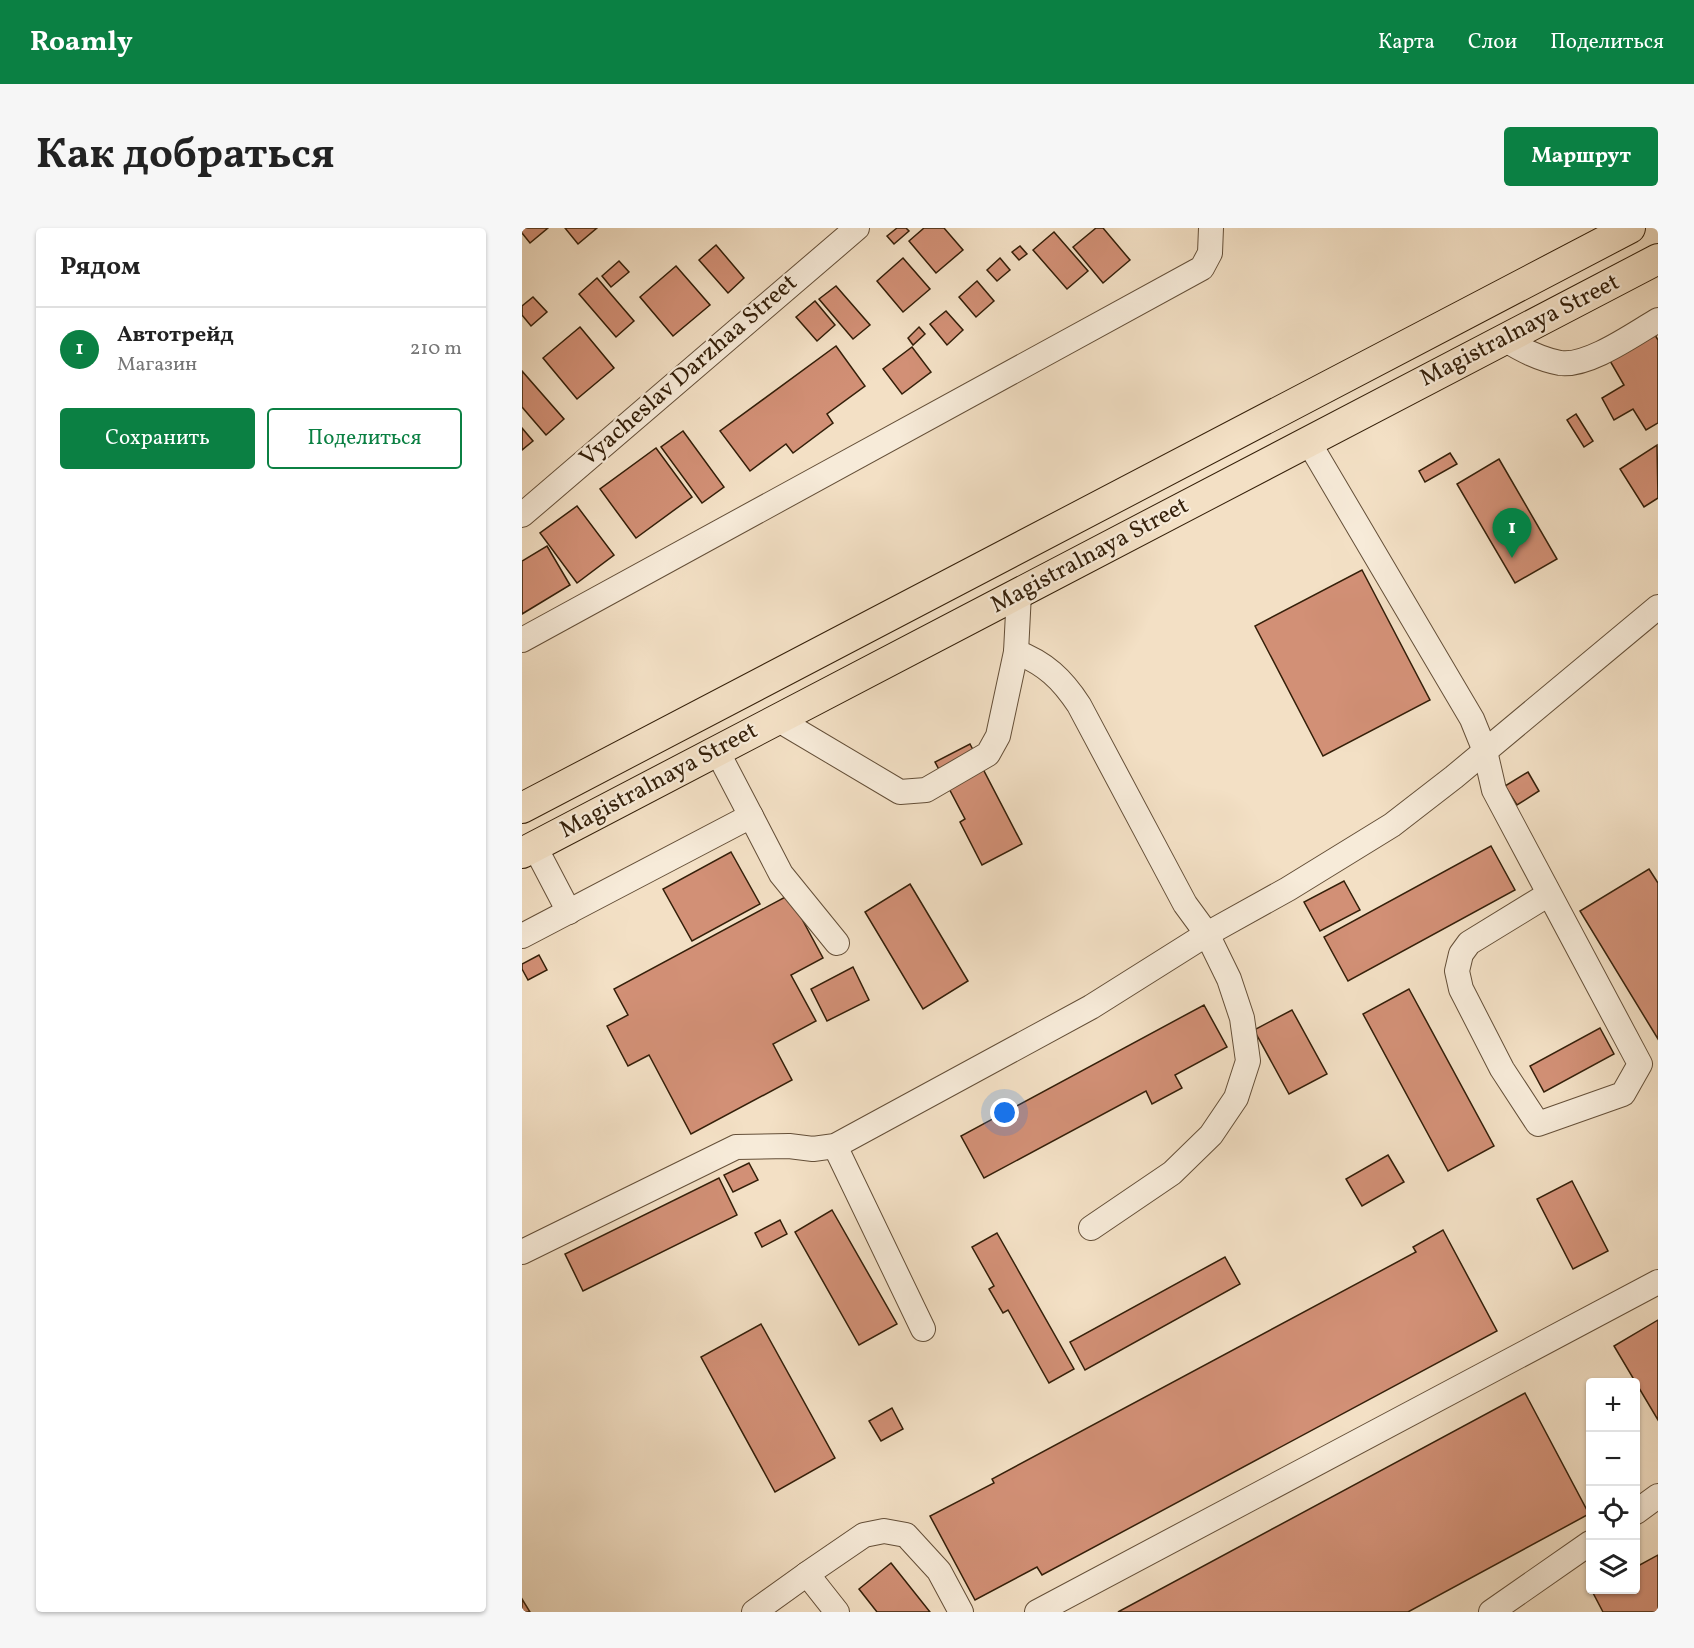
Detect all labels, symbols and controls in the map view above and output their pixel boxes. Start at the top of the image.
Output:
text: Roamly [30,23,133,62]
text: Карта [1378,28,1435,57]
text: Слои [1468,28,1517,57]
text: Поделиться [1550,28,1664,57]
text: Как добраться [36,127,335,186]
button: Маршрут [1504,127,1658,186]
text: Рядом [60,249,140,285]
street label: Magistralnaya Street [1414,266,1626,396]
street label: Vyacheslav Darzhaa Street [573,267,805,475]
text: Автотрейд [117,320,234,351]
text: 1 [75,335,84,363]
text: 210 m [410,335,462,363]
text: Магазин [117,351,197,379]
button: Сохранить [60,408,255,469]
button: Поделиться [267,408,462,469]
street label: Magistralnaya Street [985,489,1195,623]
pin: 1 [1492,508,1532,558]
street label: Magistralnaya Street [554,714,764,848]
your location [990,1098,1019,1127]
map controls [1586,1378,1640,1594]
button: + [1586,1378,1640,1432]
button: − [1586,1432,1640,1486]
button: locate [1586,1486,1640,1540]
button: layers [1586,1540,1640,1594]

